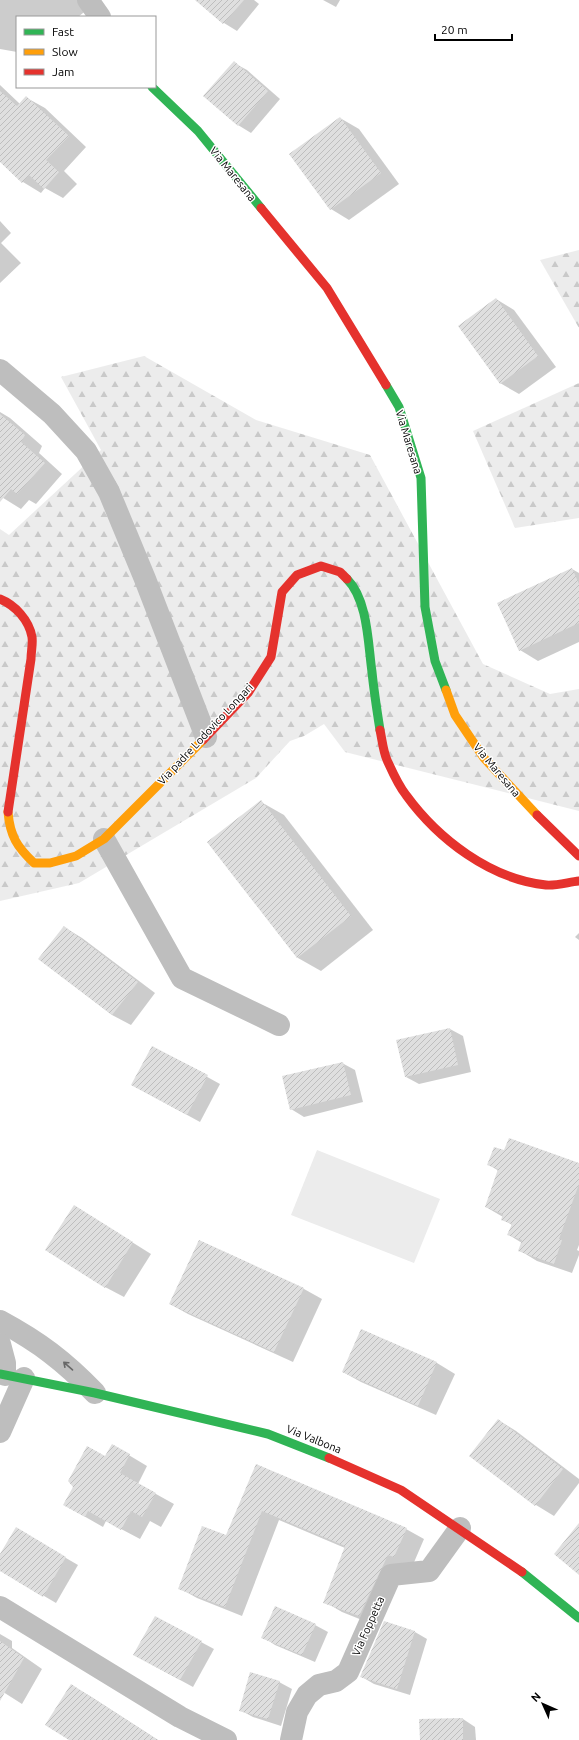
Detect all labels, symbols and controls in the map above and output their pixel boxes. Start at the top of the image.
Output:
legend [16,16,156,88]
scale bar [435,16,512,42]
text: 20 m [441,23,468,36]
text: Fast [52,25,74,38]
text: Slow [52,45,78,58]
text: Jam [52,65,74,78]
street label: Via Maresana [208,145,258,203]
street label: Via Maresana [394,409,424,475]
street label: Via padre Lodovico Longari [155,681,255,787]
street label: Via Maresana [471,741,523,799]
one-way arrow [62,1361,73,1370]
street label: Via Valbona [285,1423,343,1455]
street label: Via Foppetta [350,1594,386,1658]
north arrow [523,1684,563,1724]
text: N [529,1690,543,1704]

